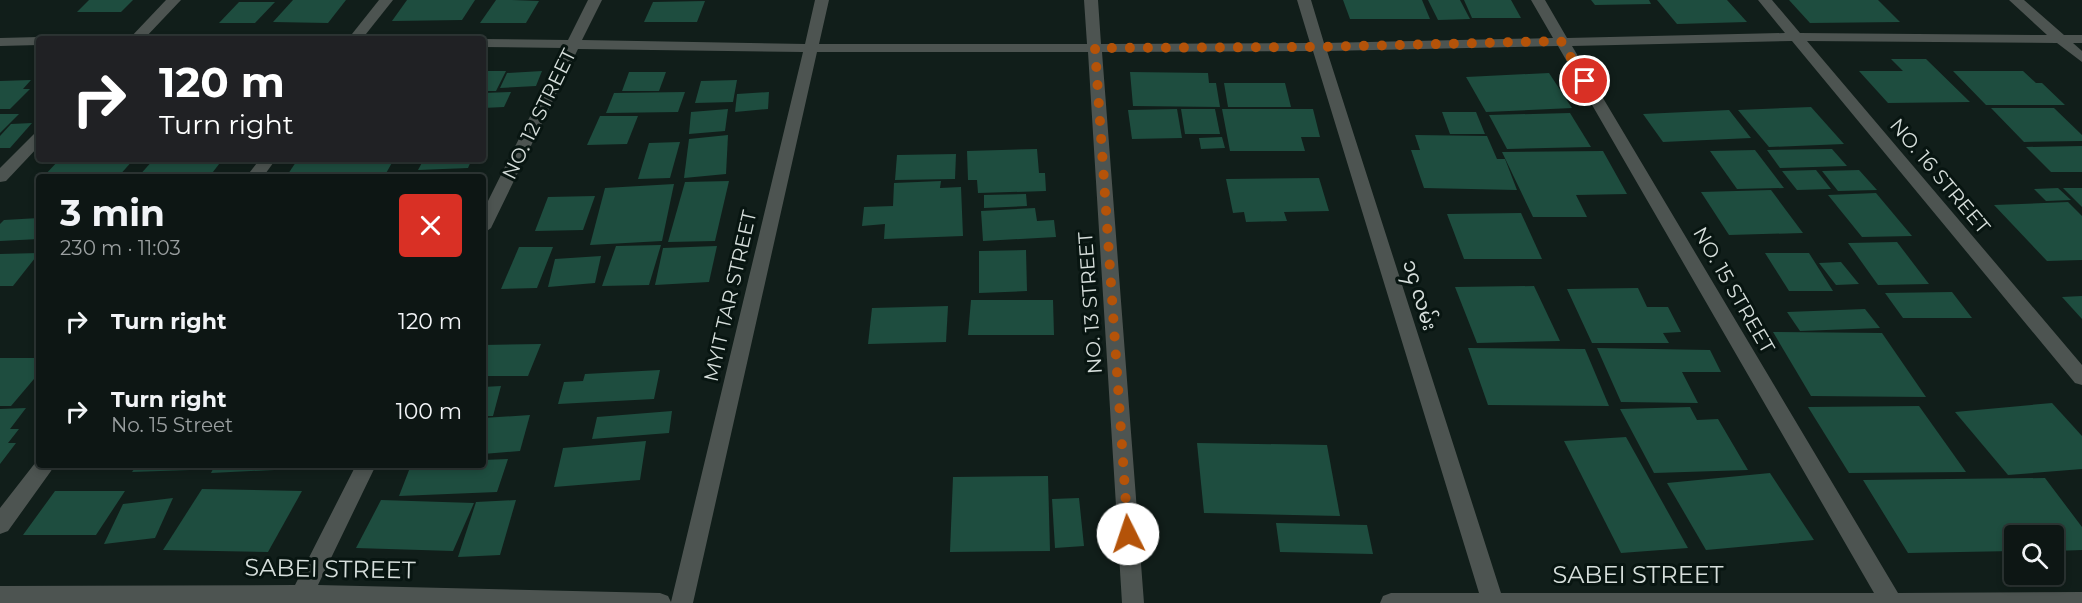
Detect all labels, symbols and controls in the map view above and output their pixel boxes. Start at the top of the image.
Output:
street label: NO. 12 STREET [497,44,581,183]
pin [1559,55,1610,106]
text: 120 m [159,56,285,108]
icon: right [60,60,138,138]
icon: arrive [1568,64,1601,97]
text: Turn right [159,108,294,141]
street label: NO. 16 STREET [1885,113,1995,239]
text: 3 min [60,191,165,235]
button: close [399,194,462,257]
street label: MYIT TAR STREET [699,208,761,384]
street label: NO. 15 STREET [1688,222,1780,358]
street label: NO. 13 STREET [1073,231,1107,375]
text: 230 m · 11:03 [60,236,181,260]
street label: ၁၄ လမ်း [1394,256,1444,335]
icon: right [60,305,93,338]
text: Turn right [111,308,226,335]
text: 120 m [398,308,462,335]
text: Turn right [111,386,226,413]
icon: right [60,395,93,428]
text: 100 m [396,398,462,425]
text: No. 15 Street [111,413,233,437]
position arrow [1096,502,1160,566]
map controls [2004,525,2064,585]
button: search [2004,525,2064,585]
street label: SABEI STREET [244,553,416,584]
street label: SABEI STREET [1552,560,1724,589]

